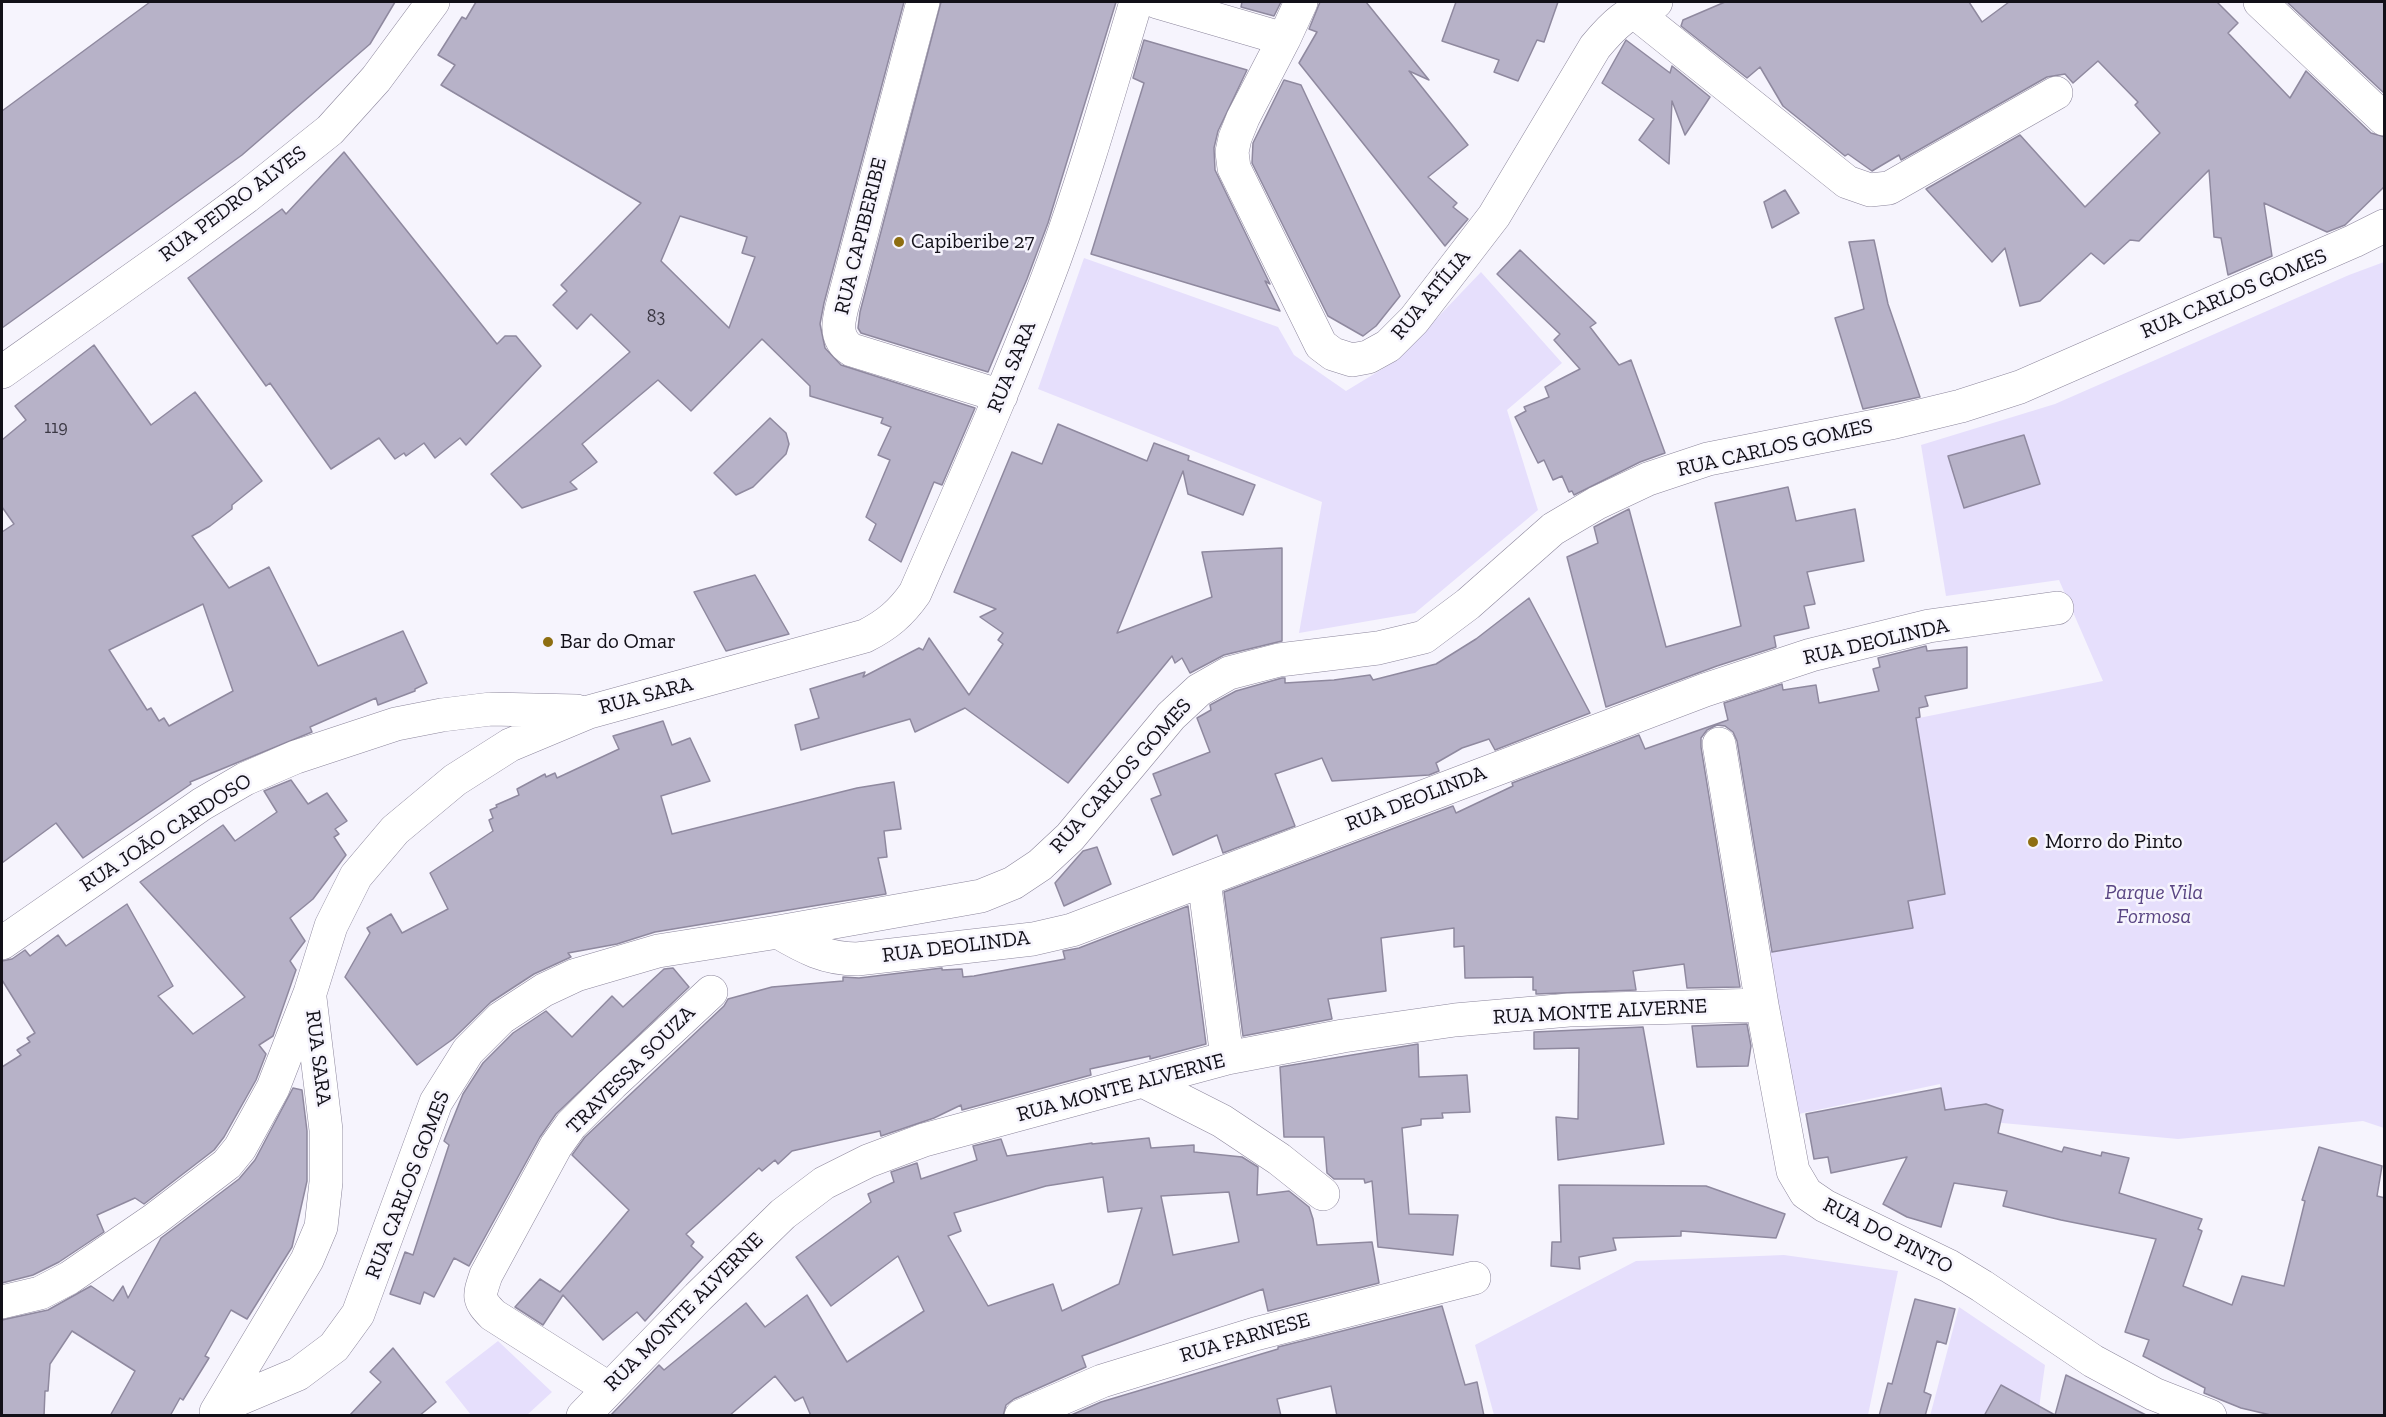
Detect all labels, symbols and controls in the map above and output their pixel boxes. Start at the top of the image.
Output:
street label: RUA PEDRO ALVES [154,140,312,268]
street label: RUA CAPIBERIBE [829,155,893,317]
place label: Capiberibe 27 [911,229,1034,255]
marker: Capiberibe 27 [892,235,906,249]
street label: RUA CARLOS GOMES [2137,243,2331,345]
street label: RUA ATÍLIA [1386,245,1476,345]
house number: 83 [647,306,665,328]
street label: RUA SARA [982,318,1042,416]
street label: RUA CARLOS GOMES [1675,413,1875,483]
house number: 119 [44,417,68,439]
street label: RUA DEOLINDA [1801,613,1951,671]
place label: Bar do Omar [560,629,676,655]
marker: Bar do Omar [541,635,555,649]
street label: RUA SARA [596,671,696,721]
street label: RUA CARLOS GOMES [1045,693,1197,859]
street label: RUA DEOLINDA [1342,761,1490,837]
street label: RUA JOÃO CARDOSO [76,768,256,898]
place label: Morro do Pinto [2045,829,2183,855]
marker: Morro do Pinto [2026,835,2040,849]
park label: Parque Vila Formosa [2105,880,2203,930]
street label: RUA DEOLINDA [881,925,1031,969]
street label: RUA MONTE ALVERNE [1492,994,1708,1030]
street label: TRAVESSA SOUZA [561,1000,701,1140]
street label: RUA SARA [300,1009,336,1107]
street label: RUA MONTE ALVERNE [1014,1048,1228,1128]
street label: RUA CARLOS GOMES [360,1087,456,1283]
street label: RUA DO PINTO [1819,1192,1957,1280]
street label: RUA MONTE ALVERNE [599,1227,769,1397]
street label: RUA FARNESE [1177,1307,1313,1369]

